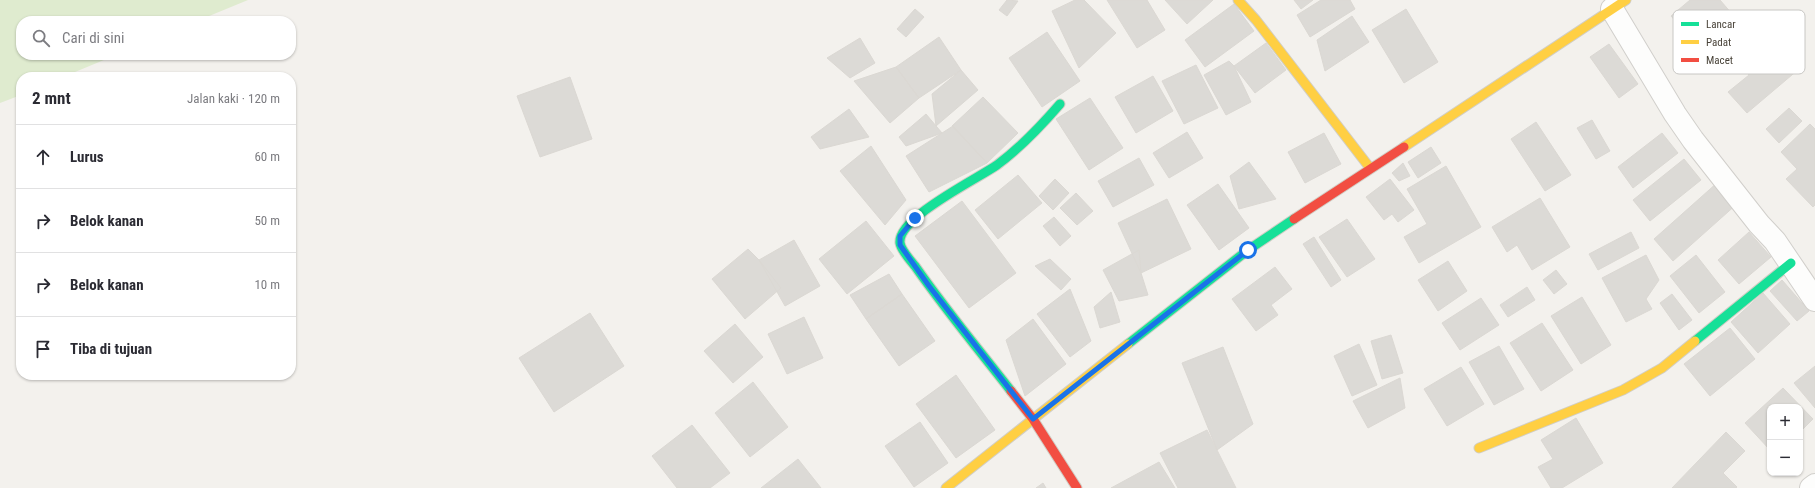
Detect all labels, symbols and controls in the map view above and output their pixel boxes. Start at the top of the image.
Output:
legend [1673,10,1805,74]
search box [16,16,296,60]
text: Lancar [1706,18,1736,31]
icon: search [30,27,52,49]
text: Cari di sini [62,29,124,47]
text: Padat [1706,36,1731,49]
text: Macet [1706,54,1733,67]
text: 2 mnt [32,88,71,108]
text: Jalan kaki · 120 m [187,91,280,106]
icon: ahead [32,146,54,168]
text: Lurus [70,148,104,166]
text: 60 m [254,149,280,164]
route end [906,209,924,227]
icon: right [32,210,54,232]
text: Belok kanan [70,212,144,230]
text: 50 m [254,213,280,228]
route start [1239,241,1257,259]
icon: right [32,274,54,296]
text: Belok kanan [70,276,144,294]
text: 10 m [254,277,280,292]
icon: arrive [32,338,54,360]
text: Tiba di tujuan [70,340,152,358]
map controls [1767,404,1803,476]
button: + [1767,404,1803,440]
button: − [1767,440,1803,476]

